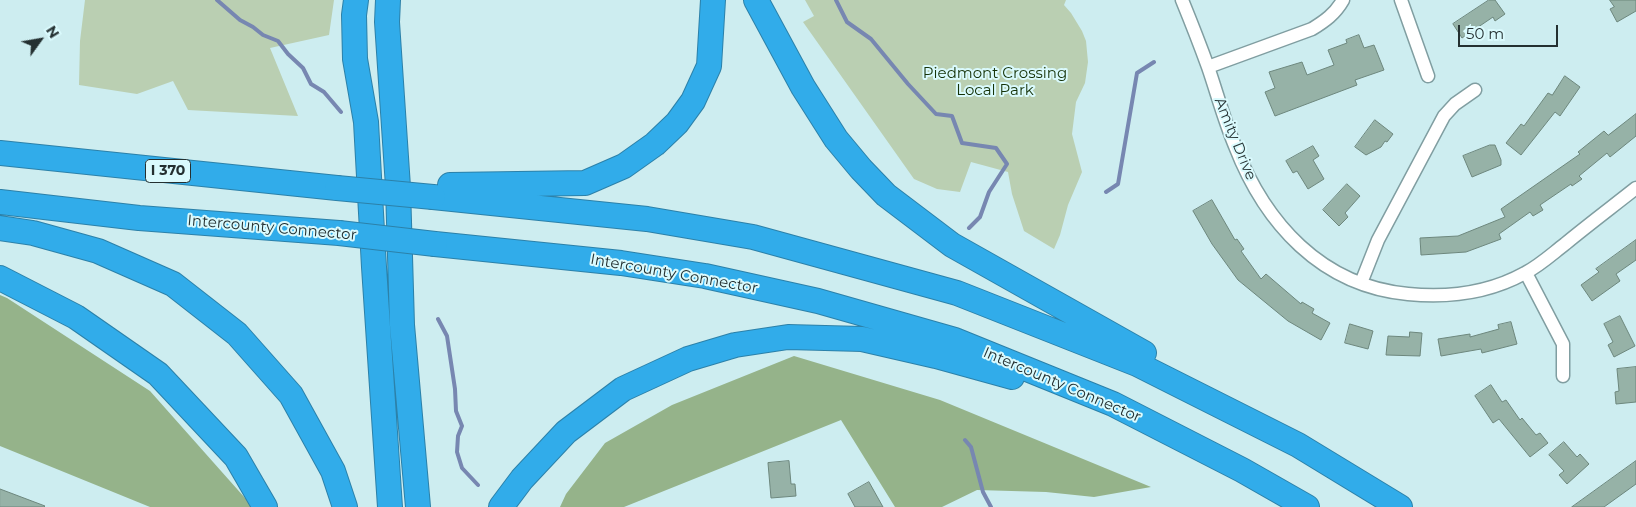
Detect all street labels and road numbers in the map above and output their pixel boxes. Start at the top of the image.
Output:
street label: Amity Drive [1210,95,1260,183]
road number: I 370 [146,160,190,182]
street label: Intercounty Connector [187,212,357,244]
street label: Intercounty Connector [589,250,759,298]
street label: Intercounty Connector [980,344,1144,426]

